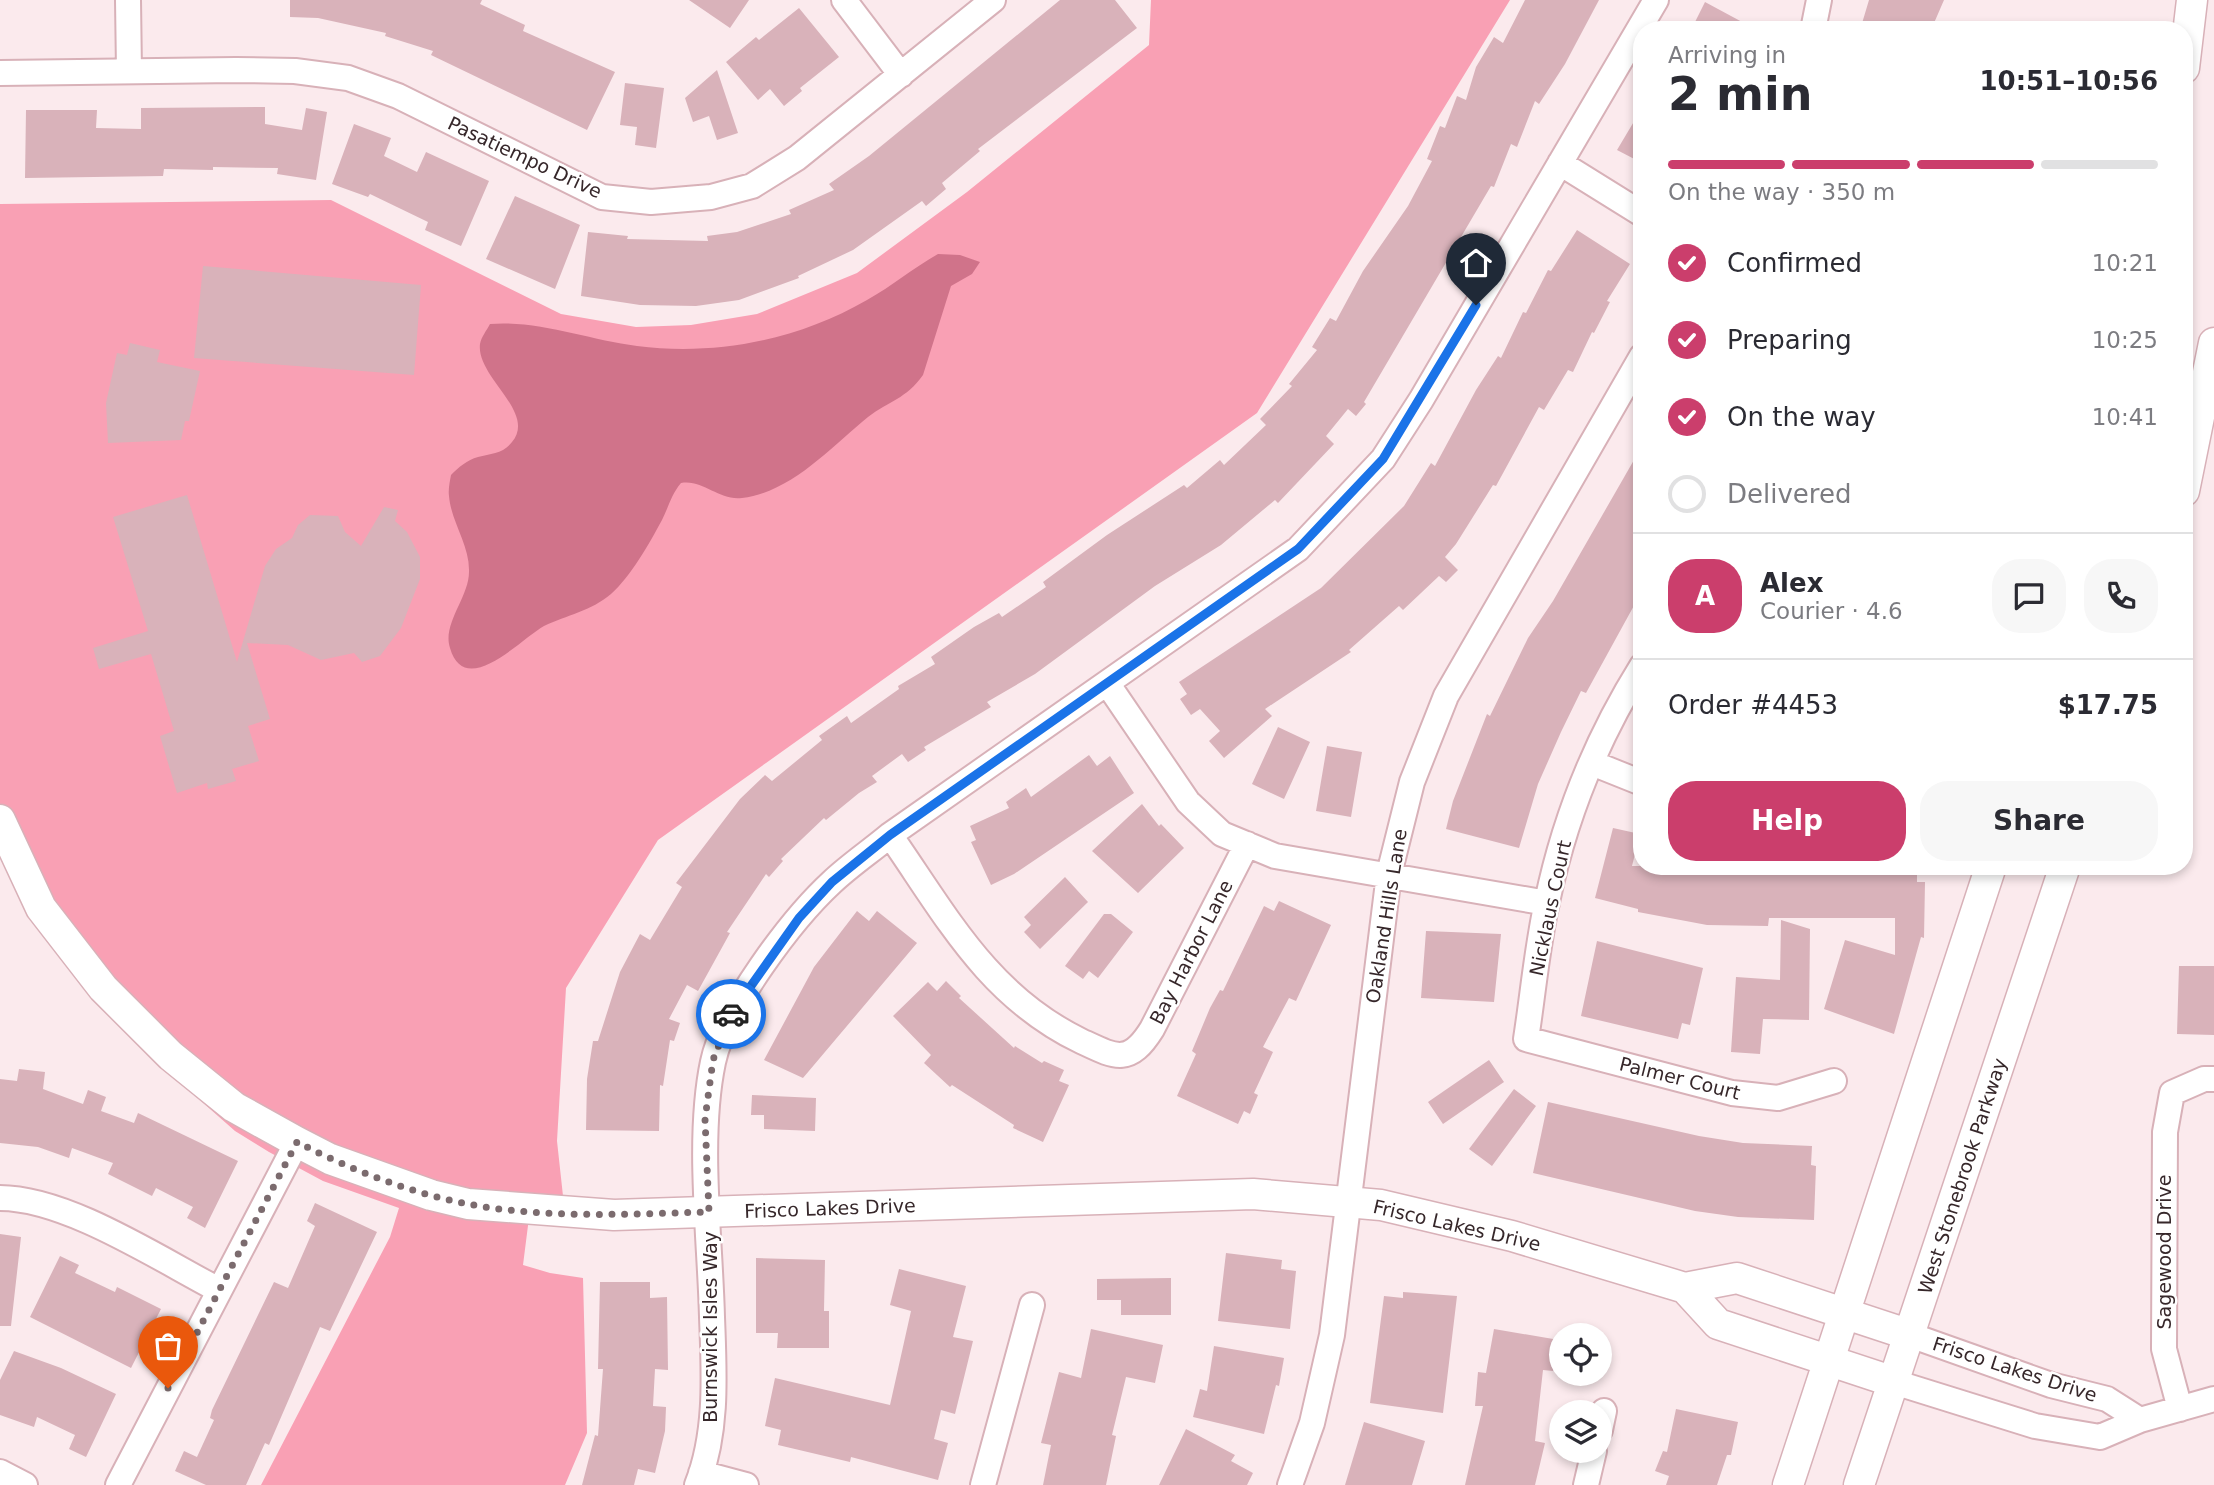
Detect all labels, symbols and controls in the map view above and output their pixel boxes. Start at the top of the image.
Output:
text: Arriving in [1668,42,1786,68]
text: 10:51–10:56 [1979,66,2158,96]
text: 2 min [1668,67,1812,121]
street label: Pasatiempo Drive [445,112,605,202]
text: On the way · 350 m [1668,179,1895,205]
pin [1446,233,1506,305]
icon: home [1457,244,1495,282]
icon: check [1668,244,1706,282]
text: Confirmed [1727,248,1862,278]
text: 10:21 [2092,250,2158,276]
icon: check [1668,321,1706,359]
text: Preparing [1727,325,1852,355]
text: 10:25 [2092,327,2158,353]
icon: check [1668,398,1706,436]
text: On the way [1727,402,1876,432]
text: 10:41 [2092,404,2158,430]
text: Delivered [1727,479,1851,509]
button: chat [1992,559,2066,633]
button: phone [2084,559,2158,633]
text: Alex [1760,568,1823,598]
text: A [1695,581,1715,611]
text: Courier · 4.6 [1760,598,1903,624]
text: Order #4453 [1668,690,1838,720]
text: $17.75 [2058,690,2158,720]
button: Help [1668,781,1906,861]
button: Share [1920,781,2158,861]
street label: Oakland Hills Lane [1361,827,1411,1005]
street label: Nicklaus Court [1525,838,1575,978]
street label: Bay Harbor Lane [1145,876,1237,1028]
courier [696,979,766,1049]
icon: car [712,995,750,1033]
street label: Palmer Court [1617,1052,1743,1104]
street label: West Stonebrook Parkway [1913,1055,2011,1297]
street label: Sagewood Drive [2153,1175,2175,1330]
street label: Frisco Lakes Drive [744,1194,916,1222]
street label: Frisco Lakes Drive [1371,1195,1543,1255]
street label: Burnswick Isles Way [699,1231,721,1423]
pin [138,1316,198,1388]
map controls [1549,1323,1612,1463]
button: locate [1549,1323,1612,1386]
icon: bag [149,1327,187,1365]
street label: Frisco Lakes Drive [1930,1332,2100,1406]
button: layers [1549,1400,1612,1463]

